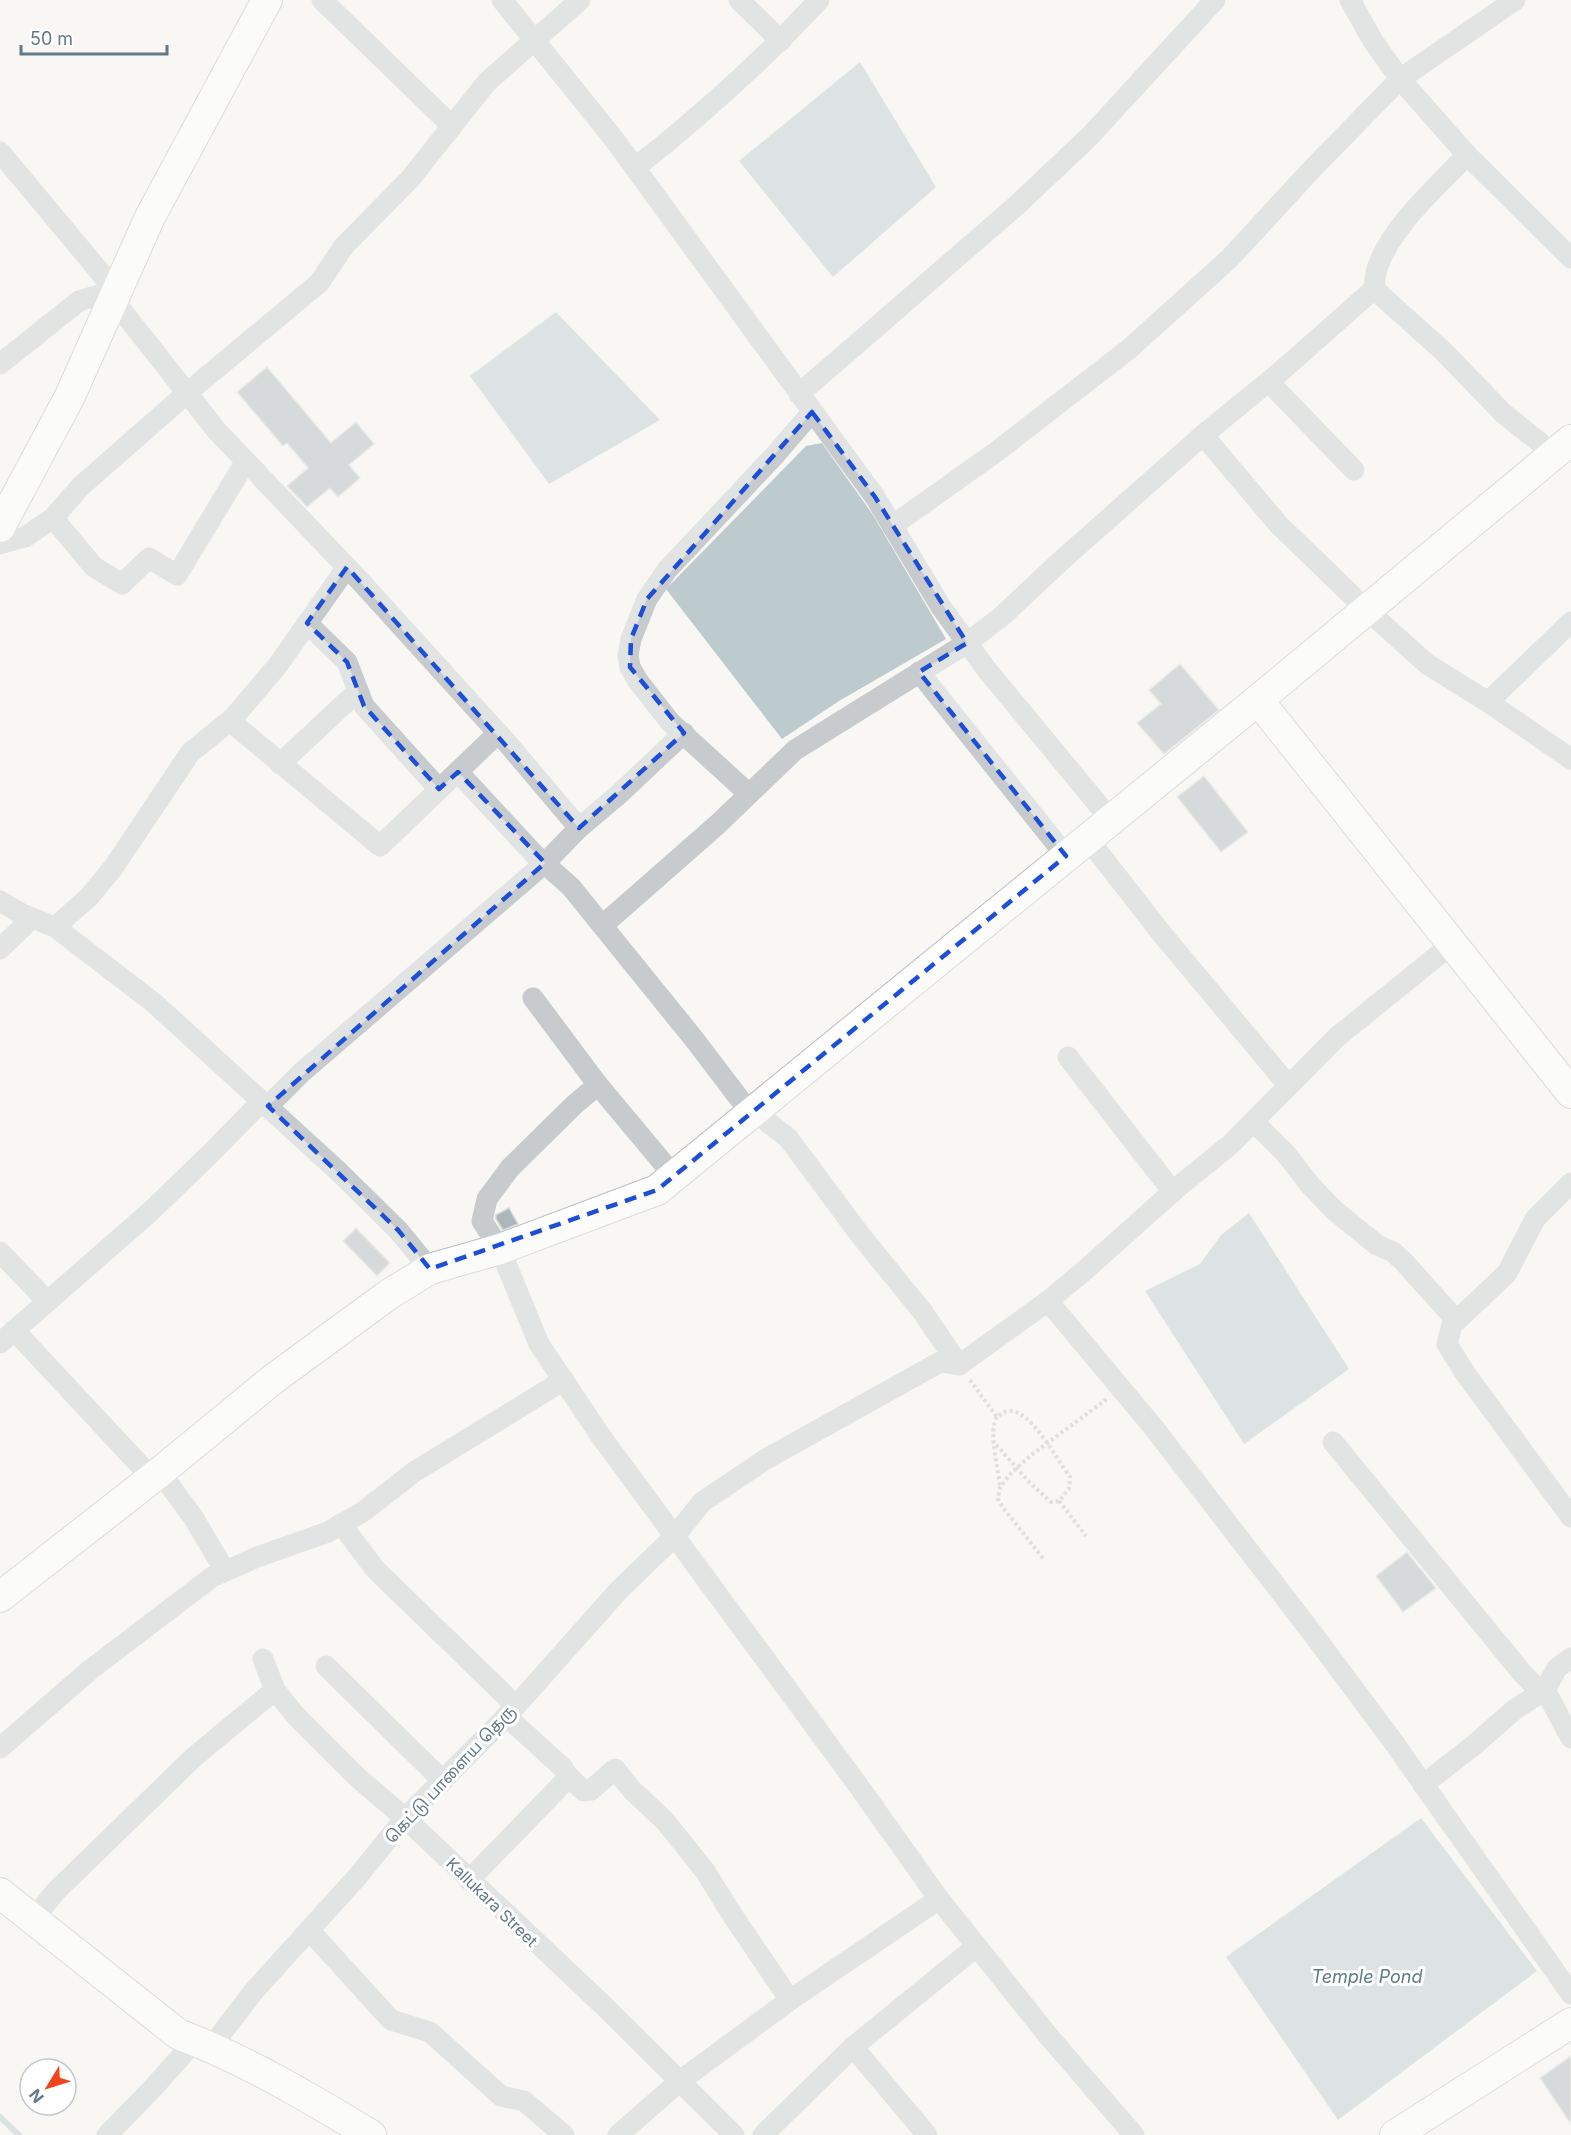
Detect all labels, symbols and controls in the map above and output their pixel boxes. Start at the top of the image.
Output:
scale bar [21,18,166,56]
text: 50 m [30,28,73,49]
street label: கெட்டு பாளைய தெரு [381,1701,521,1849]
street label: Kallukara Street [442,1853,542,1951]
water label: Temple Pond [1311,1966,1423,1987]
north arrow [18,2057,78,2117]
text: N [25,2085,48,2107]

